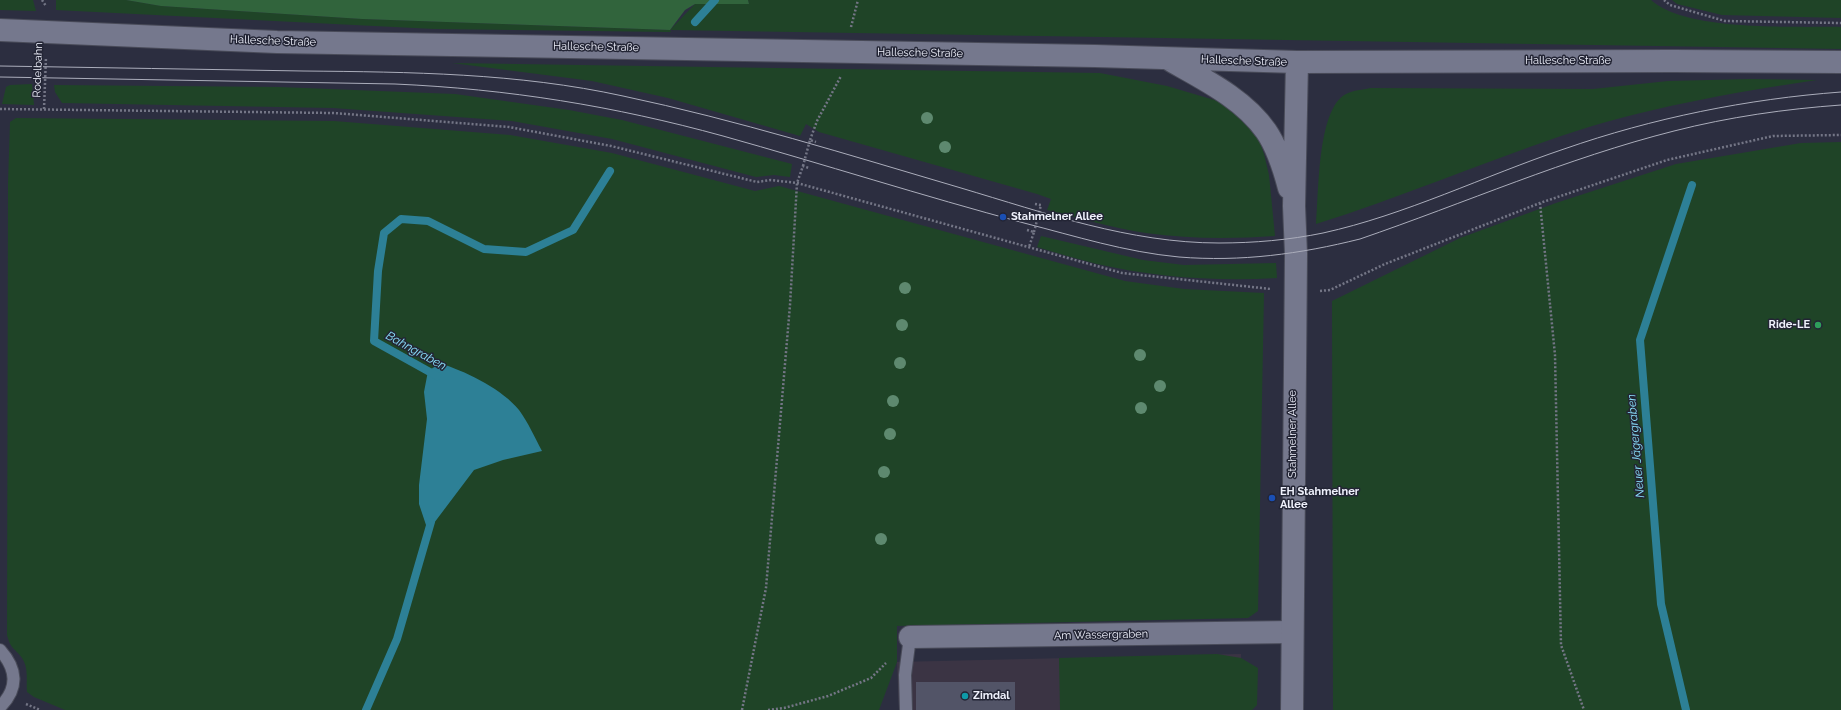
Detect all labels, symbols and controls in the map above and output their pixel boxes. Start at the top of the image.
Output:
street label: Hallesche Straße [230,33,316,49]
street label: Hallesche Straße [553,40,639,54]
street label: Rodelbahn [30,42,46,98]
street label: Hallesche Straße [877,46,963,60]
street label: Hallesche Straße [1201,53,1287,69]
street label: Hallesche Straße [1525,54,1611,68]
place label: Stahmelner Allee [1011,210,1103,224]
marker: Stahmelner Allee [998,212,1008,222]
place label: Ride-LE [1769,318,1810,332]
marker: Ride-LE [1813,320,1823,330]
water label: Bahngraben [383,329,449,373]
street label: Stahmelner Allee [1286,390,1300,478]
water label: Neuer Jägergraben [1624,393,1648,499]
place label: EH Stahmelner Allee [1280,485,1359,511]
marker: EH Stahmelner Allee [1267,493,1277,503]
street label: Am Wassergraben [1054,628,1148,642]
place label: Zimdal [973,689,1010,703]
marker: Zimdal [960,691,970,701]

